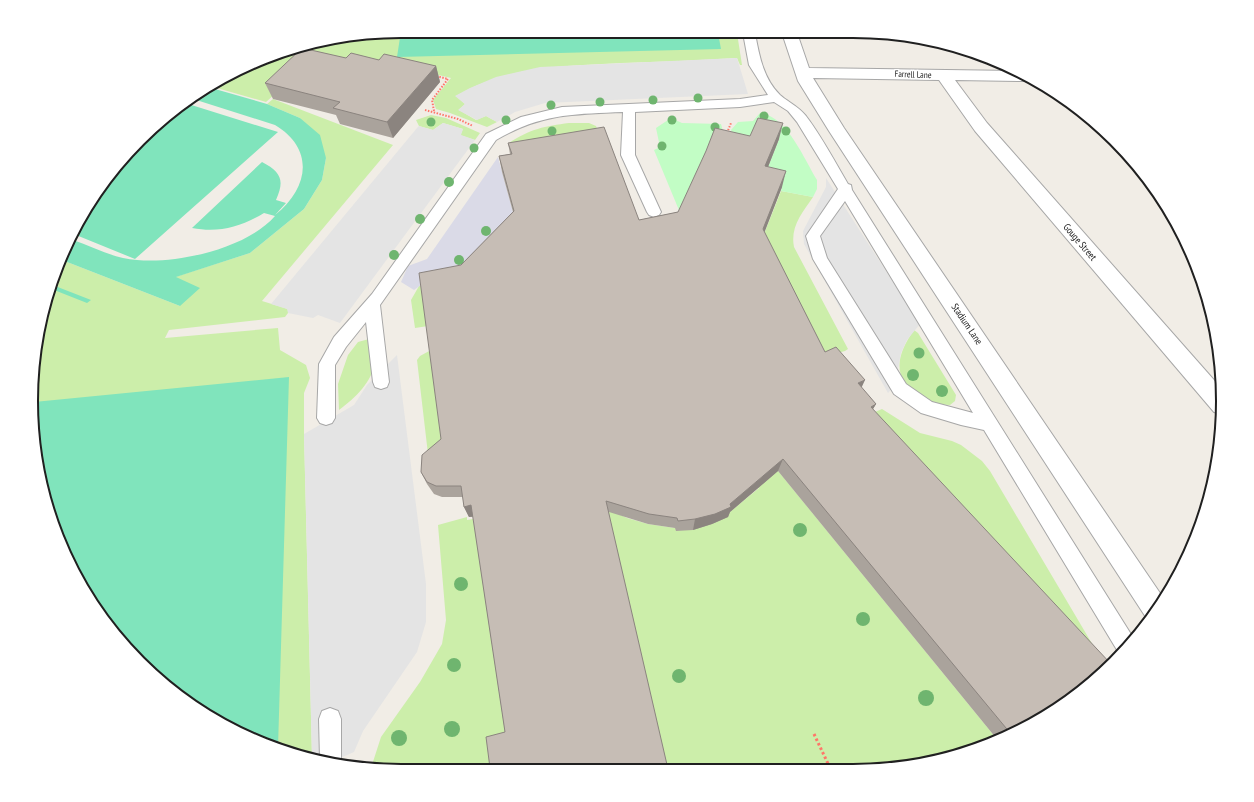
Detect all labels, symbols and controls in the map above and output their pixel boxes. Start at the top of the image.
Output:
street label: Farrell Lane [894,68,932,80]
street label: Gouge Street [1060,221,1100,263]
street label: Stadium Lane [948,301,986,347]

